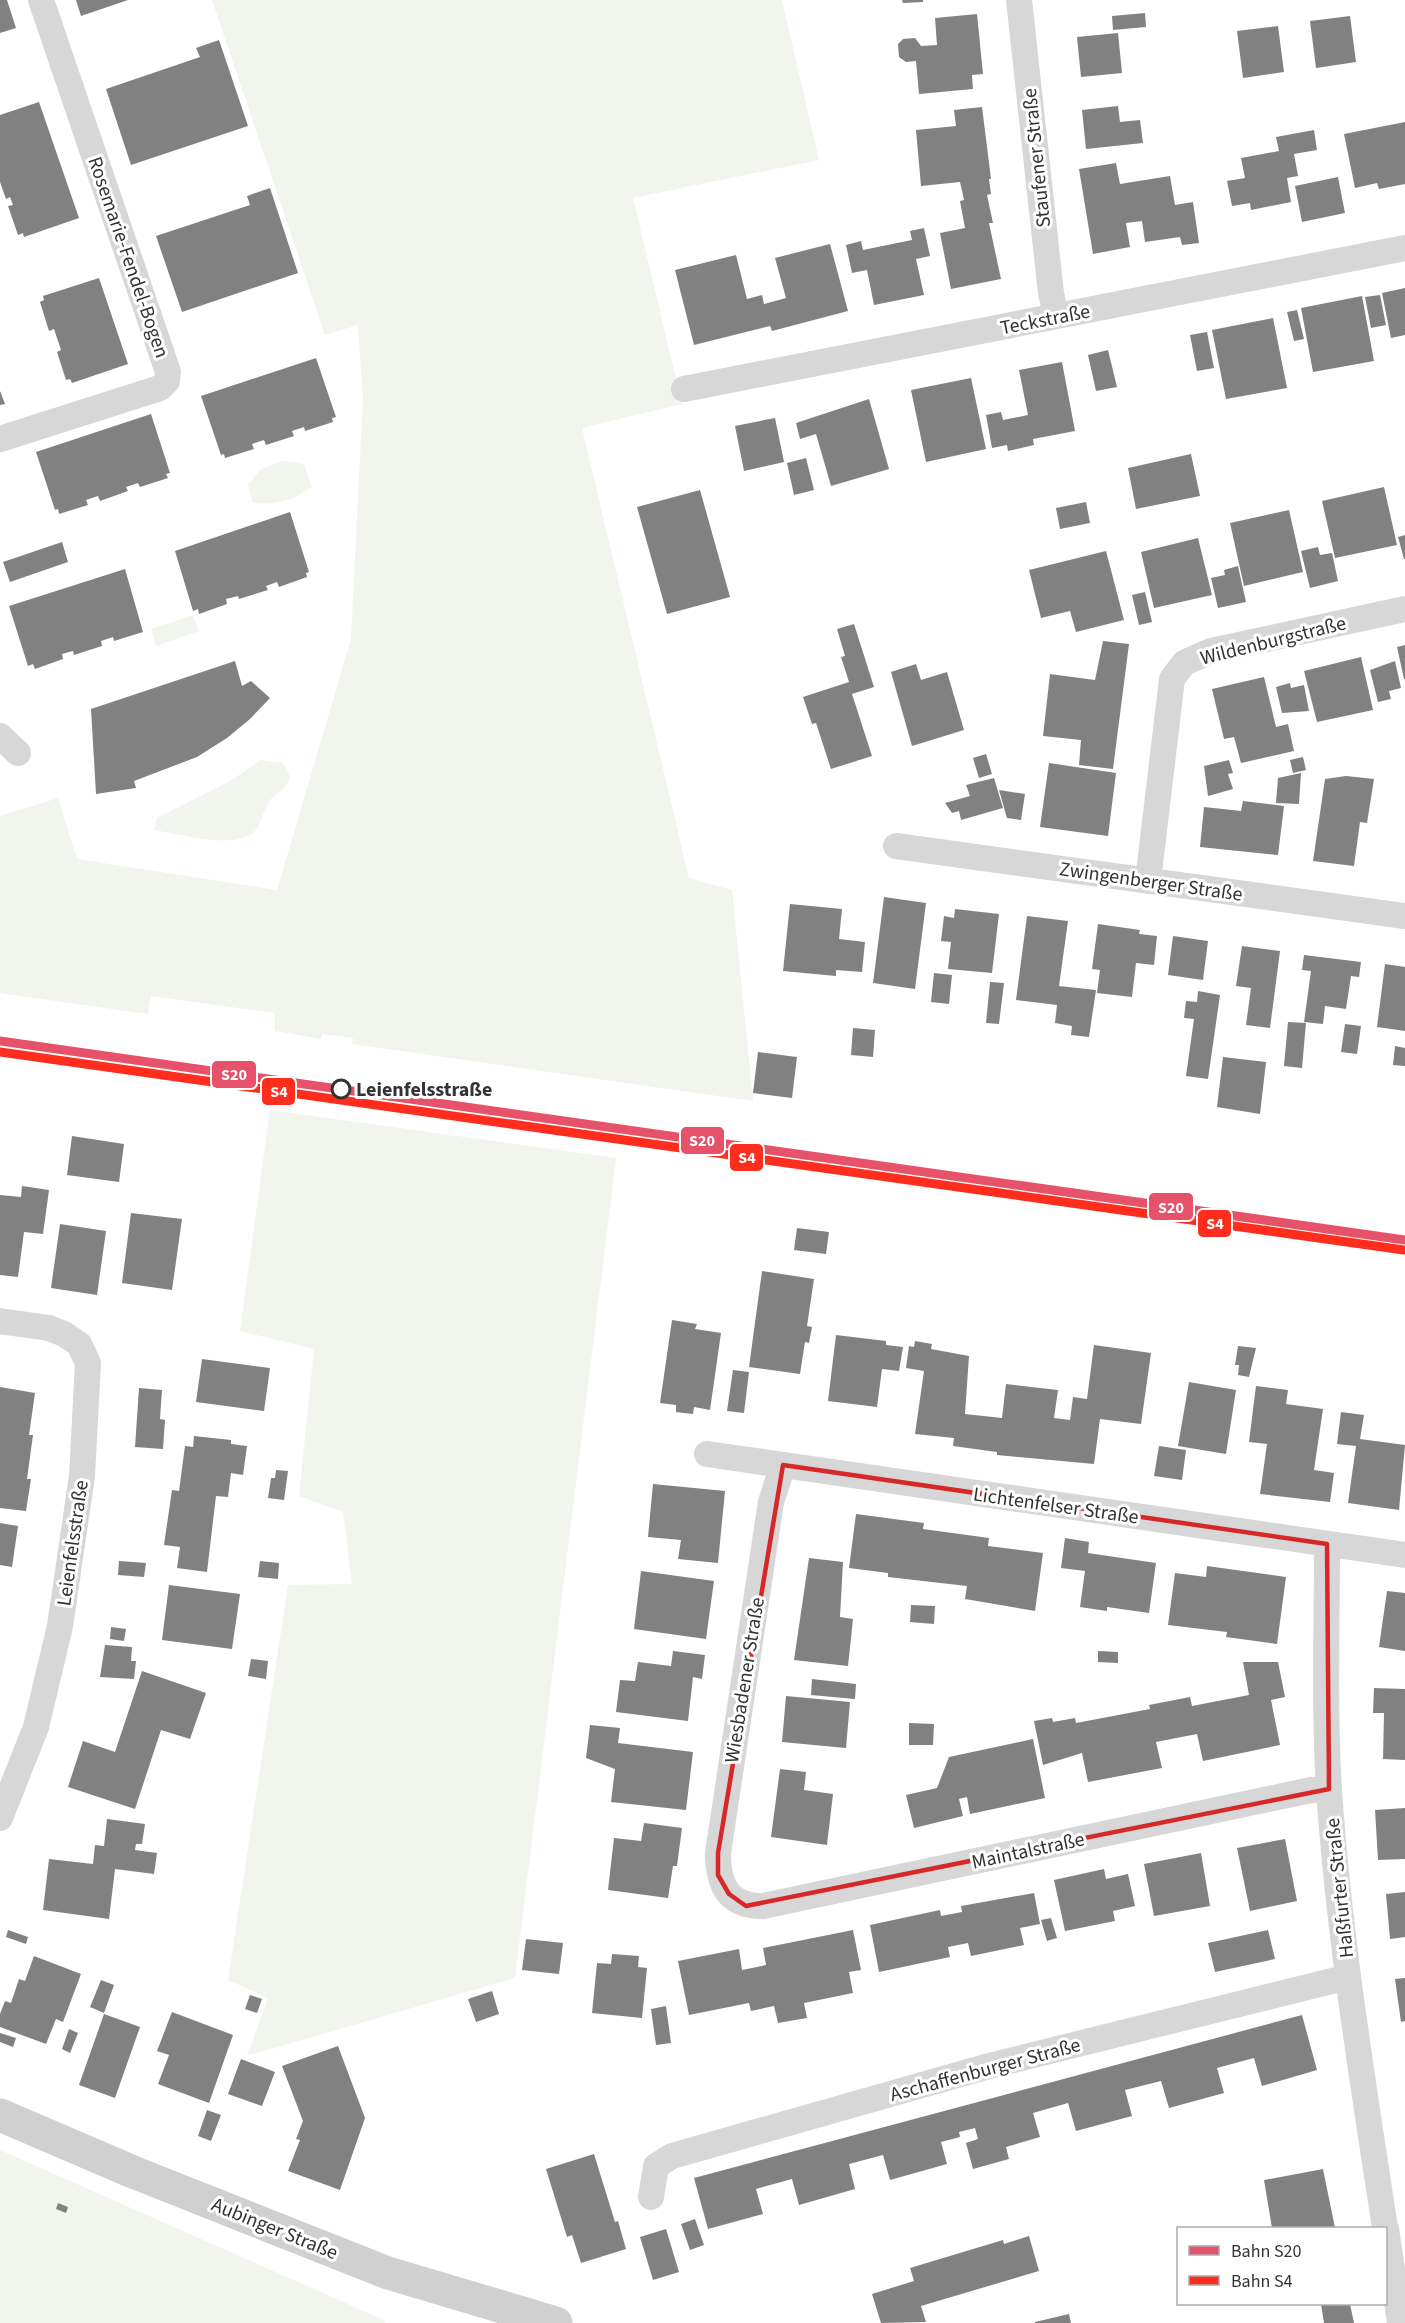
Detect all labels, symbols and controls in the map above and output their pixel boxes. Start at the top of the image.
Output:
street label: Staufener Straße [1016,87,1058,229]
street label: Rosemarie-Fendel-Bogen [80,153,176,362]
street label: Teckstraße [998,298,1093,342]
street label: Wildenburgstraße [1197,609,1349,673]
street label: Zwingenberger Straße [1057,855,1244,909]
line badge: S20 [211,1060,257,1089]
text: S20 [221,1064,247,1086]
place label: Leienfelsstraße [356,1076,492,1104]
line badge: S4 [261,1077,296,1106]
marker: Leienfelsstraße [331,1079,351,1099]
text: S4 [270,1081,288,1103]
line badge: S20 [680,1126,725,1155]
text: S20 [689,1130,715,1152]
line badge: S4 [729,1143,764,1172]
text: S4 [738,1147,756,1169]
line badge: S20 [1148,1192,1194,1221]
text: S20 [1158,1197,1184,1219]
line badge: S4 [1197,1209,1232,1238]
text: S4 [1206,1213,1224,1235]
street label: Leienfelsstraße [50,1478,96,1608]
street label: Lichtenfelser Straße [971,1481,1140,1531]
street label: Wiesbadener Straße [718,1595,772,1765]
street label: Haßfurter Straße [1319,1816,1361,1959]
street label: Maintalstraße [969,1825,1087,1877]
street label: Aschaffenburger Straße [887,2031,1084,2109]
street label: Aubinger Straße [207,2191,342,2267]
legend [1177,2227,1387,2305]
text: Bahn S20 [1231,2239,1301,2264]
text: Bahn S4 [1231,2269,1293,2294]

